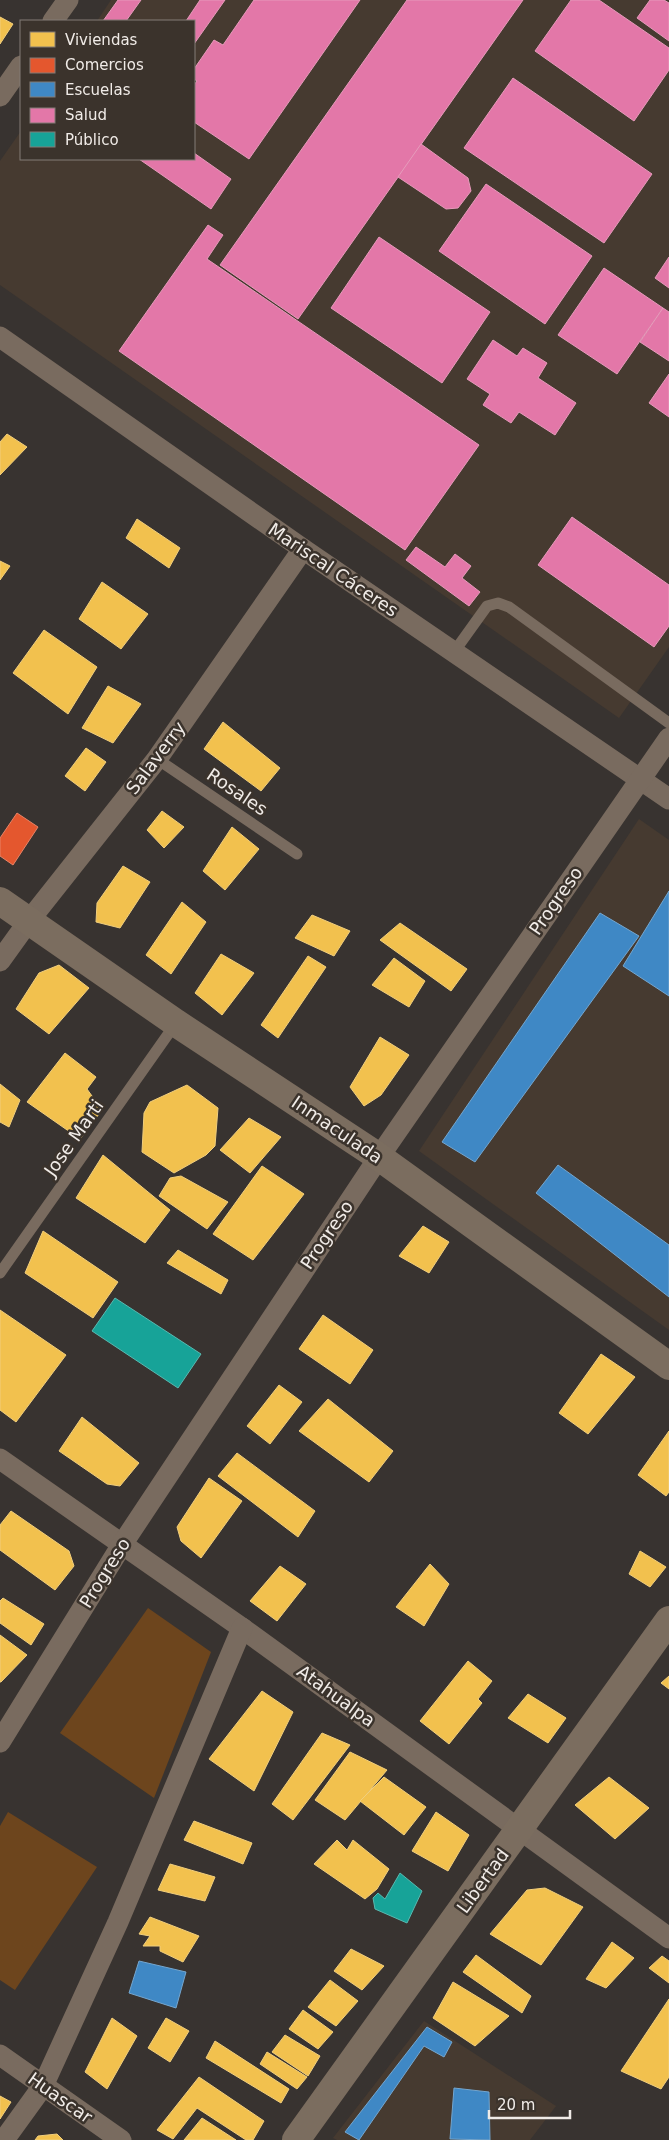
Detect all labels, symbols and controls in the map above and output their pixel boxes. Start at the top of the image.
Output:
legend [20,20,195,160]
text: Viviendas [65,31,138,49]
text: Comercios [65,56,144,74]
text: Escuelas [65,81,131,99]
text: Salud [65,106,107,124]
text: Público [65,131,119,149]
street label: Mariscal Cáceres [264,518,402,621]
street label: Salaverry [122,717,190,798]
street label: Rosales [203,764,272,819]
street label: Progreso [524,863,587,939]
street label: Inmaculada [288,1092,387,1168]
street label: Jose Marti [39,1095,108,1181]
street label: Progreso [296,1196,357,1273]
street label: Progreso [75,1534,134,1612]
street label: Atahualpa [293,1660,379,1731]
street label: Libertad [452,1844,513,1917]
street label: Huascar [24,2068,97,2128]
scale bar [489,2088,570,2120]
text: 20 m [497,2096,535,2114]

